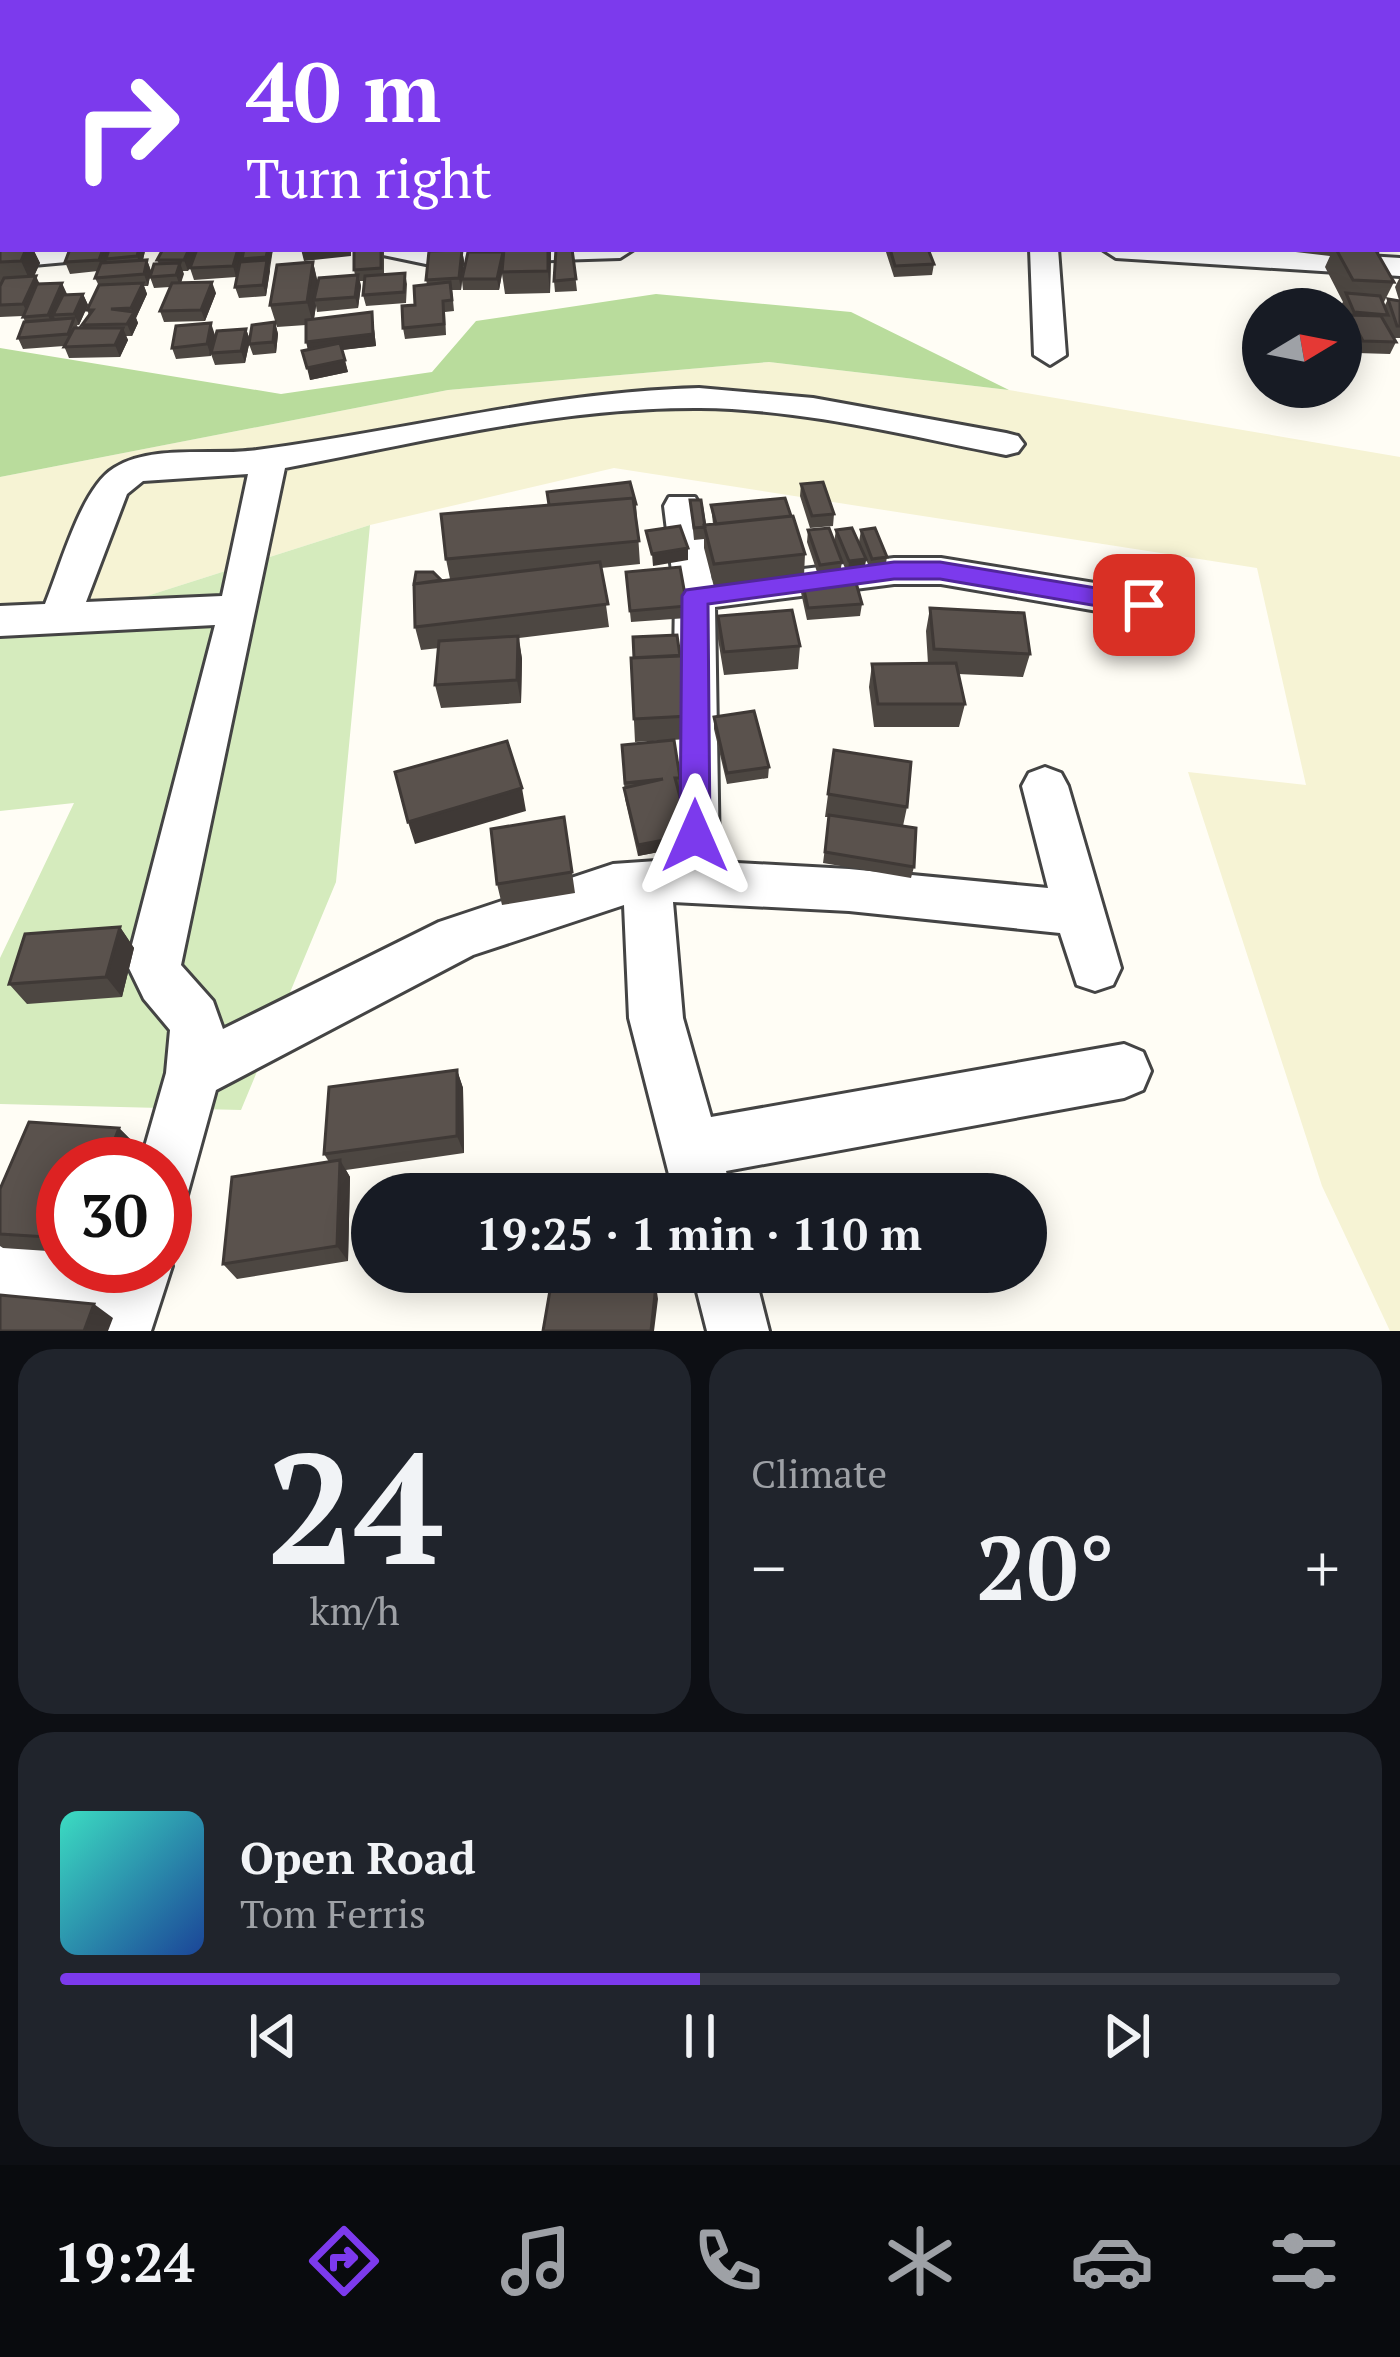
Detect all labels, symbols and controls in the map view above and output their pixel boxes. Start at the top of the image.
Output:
text: 40 m [246,35,441,146]
icon: right [48,48,204,204]
text: Turn right [246,142,492,213]
north arrow [1242,288,1362,408]
map controls [1242,288,1362,408]
pin [1093,554,1195,656]
icon: arrive [1111,572,1177,638]
position arrow [632,773,758,899]
speed limit sign: 30 [36,1137,192,1293]
text: 19:25 · 1 min · 110 m [476,1203,922,1263]
text: 24 [266,1402,443,1609]
text: Climate [751,1447,887,1499]
text: 20° [976,1506,1115,1626]
text: − [751,1523,786,1611]
text: + [1305,1523,1340,1611]
text: km/h [309,1584,400,1636]
text: Open Road [240,1827,476,1887]
text: Tom Ferris [240,1887,426,1939]
icon: previous [240,2003,306,2069]
icon: pause [667,2003,733,2069]
icon: next [1094,2003,1160,2069]
icon: directions [302,2219,386,2303]
icon: music [494,2219,578,2303]
icon: phone [686,2219,770,2303]
icon: climate [878,2219,962,2303]
icon: car [1070,2219,1154,2303]
icon: filters [1262,2219,1346,2303]
text: 19:24 [54,2226,195,2297]

